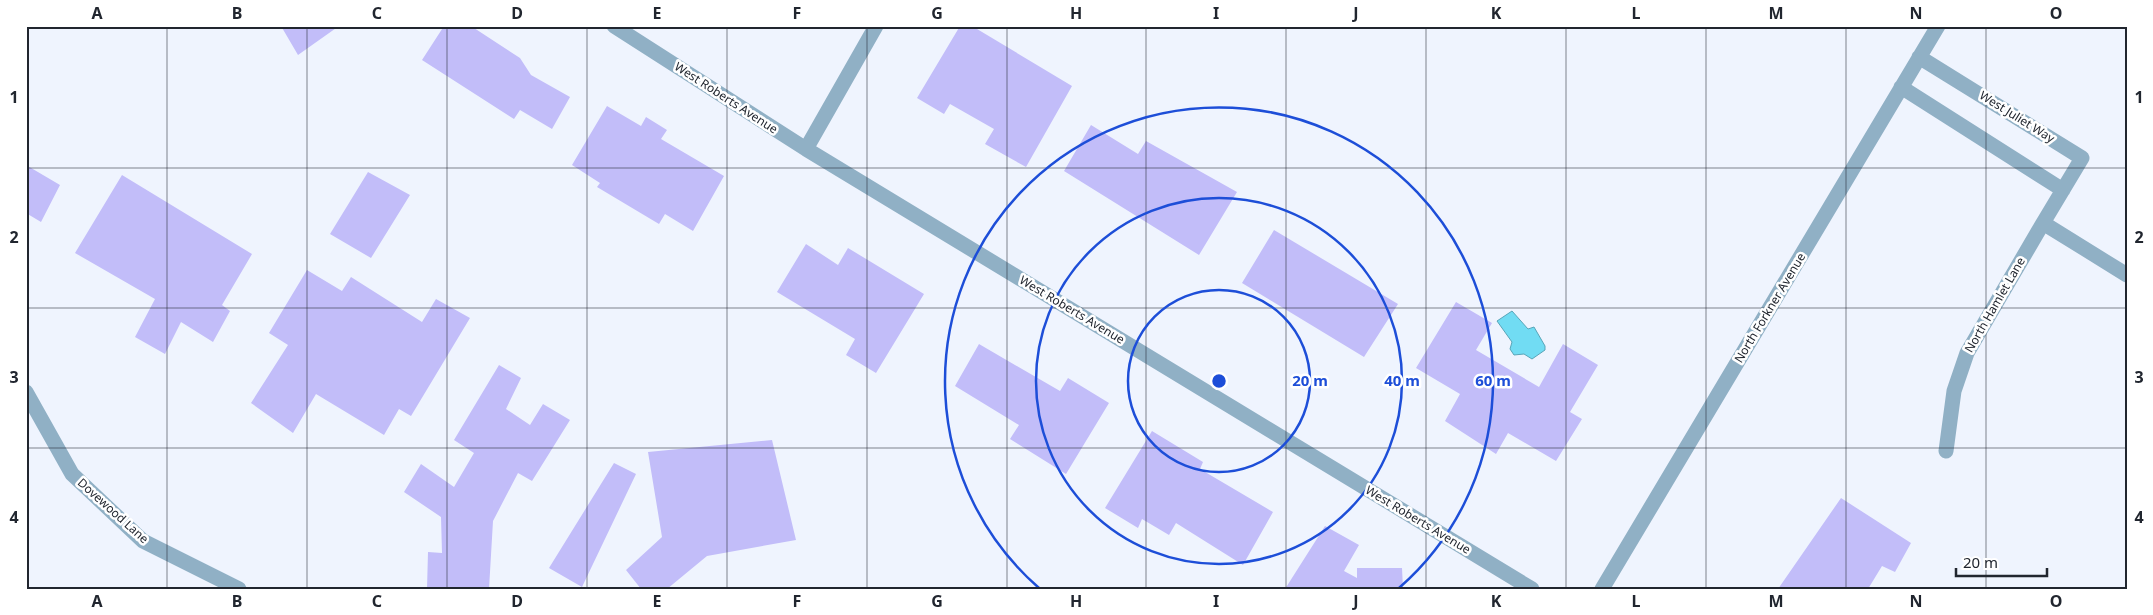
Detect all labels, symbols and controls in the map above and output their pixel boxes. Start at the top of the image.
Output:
text: A [91,2,103,24]
text: B [232,2,242,24]
text: C [372,2,382,24]
text: D [511,2,523,24]
text: E [653,2,662,24]
text: F [793,2,801,24]
text: G [931,2,943,24]
text: H [1070,2,1082,24]
text: I [1213,2,1219,24]
text: J [1351,2,1359,24]
text: K [1491,2,1502,24]
text: L [1632,2,1641,24]
text: M [1768,2,1784,24]
text: N [1909,2,1923,24]
text: O [2050,2,2062,24]
street label: West Roberts Avenue [671,58,781,138]
text: 1 [9,86,19,108]
text: 1 [2134,86,2144,108]
street label: West Juliet Way [1976,87,2059,147]
text: 2 [9,226,19,248]
text: 2 [2134,226,2144,248]
street label: North Forkner Avenue [1730,249,1809,366]
street label: North Hamlet Lane [1960,254,2029,356]
street label: West Roberts Avenue [1016,271,1128,348]
text: 3 [9,366,19,388]
text: 3 [2134,366,2144,388]
text: 20 m [1292,370,1328,390]
text: 40 m [1384,370,1420,390]
text: 60 m [1475,370,1511,390]
centre of rings [1210,372,1228,390]
street label: Dovewood Lane [74,474,153,547]
street label: West Roberts Avenue [1362,481,1474,558]
text: 4 [9,506,19,528]
text: 4 [2134,506,2144,528]
scale bar [1956,545,2047,577]
text: 20 m [1963,552,1998,572]
text: A [91,590,103,612]
text: B [232,590,242,612]
text: C [372,590,382,612]
text: D [511,590,523,612]
text: E [653,590,662,612]
text: F [793,590,801,612]
text: G [931,590,943,612]
text: H [1070,590,1082,612]
text: I [1213,590,1219,612]
text: J [1351,590,1359,612]
text: K [1491,590,1502,612]
text: L [1632,590,1641,612]
text: M [1768,590,1784,612]
text: N [1909,590,1923,612]
text: O [2050,590,2062,612]

